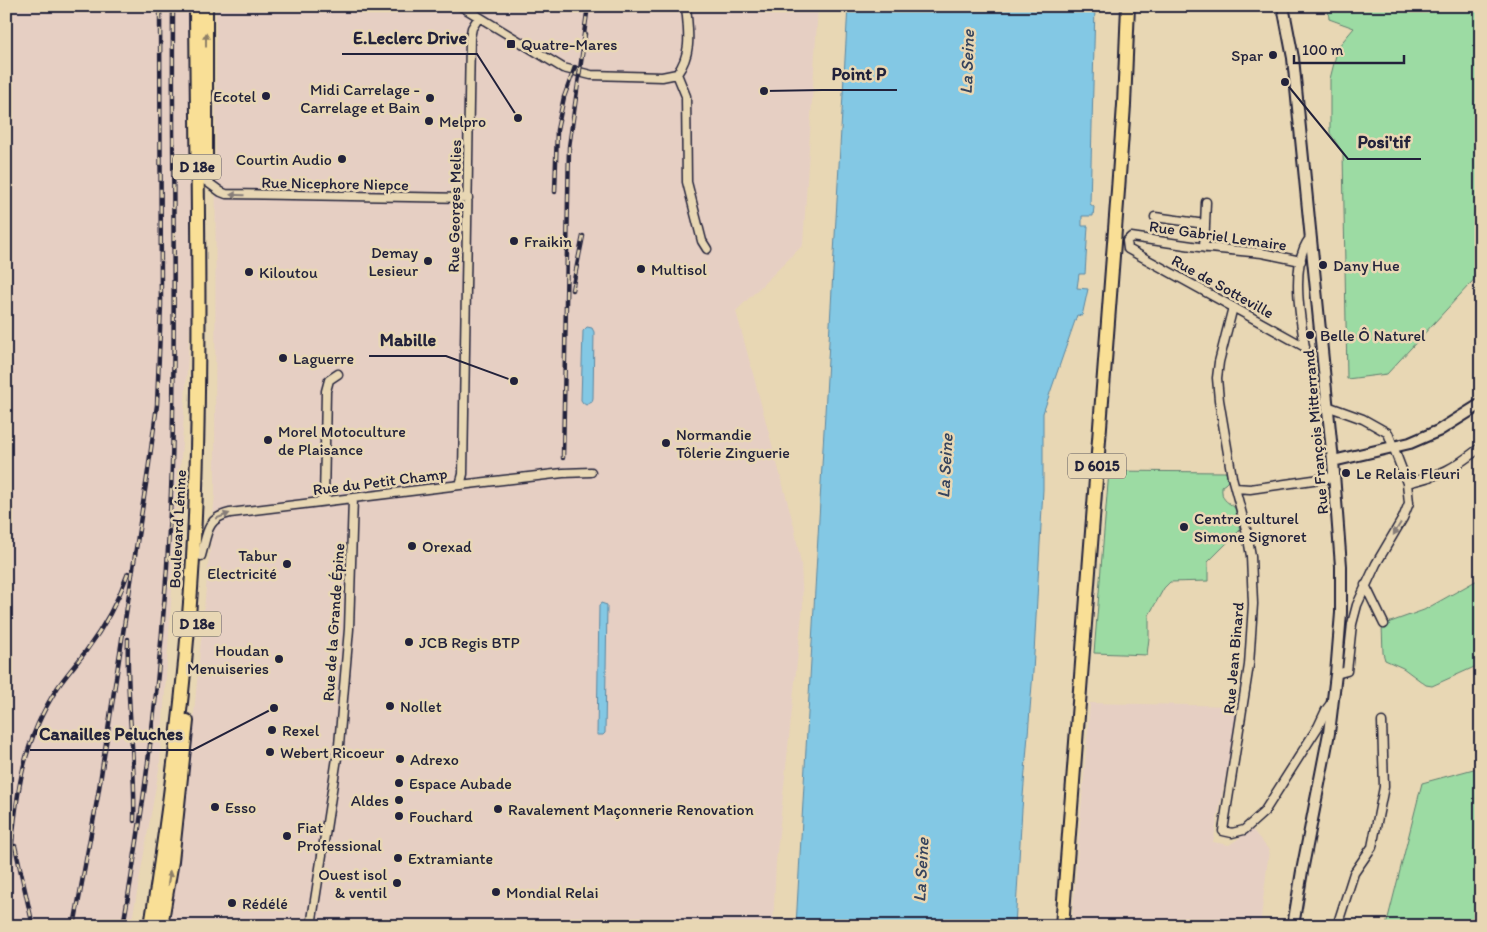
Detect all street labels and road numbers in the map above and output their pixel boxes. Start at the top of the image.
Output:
street label: Rue Georges Melies [444,139,465,273]
road number: D 18e [173,154,221,180]
street label: Rue Nicephore Niepce [261,173,409,194]
street label: Rue Gabriel Lemaire [1148,216,1288,255]
street label: Rue de Sotteville [1168,250,1277,322]
street label: Rue François Mitterrand [1299,348,1332,515]
road number: D 6015 [1068,454,1126,478]
street label: Rue du Petit Champ [312,464,449,499]
street label: Boulevard Lénine [165,469,190,589]
street label: Rue de la Grande Épine [318,542,349,702]
street label: Rue Jean Binard [1219,601,1248,715]
road number: D 18e [173,612,221,636]

